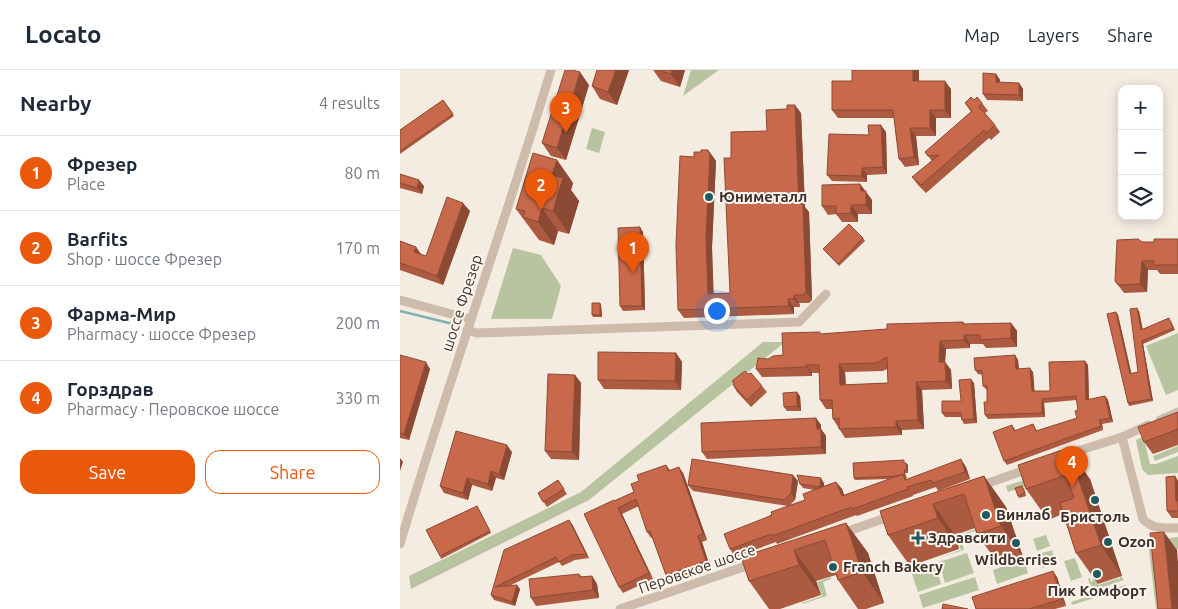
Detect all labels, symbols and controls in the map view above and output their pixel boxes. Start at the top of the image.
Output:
text: Locato [25,21,101,48]
text: Map [964,25,1000,45]
text: Layers [1028,25,1079,45]
text: Share [1107,25,1153,45]
map controls [1118,85,1163,220]
button: + [1118,85,1163,130]
text: Nearby [20,91,91,115]
pin: 3 [550,92,582,133]
text: 4 results [319,94,380,112]
button: − [1118,130,1163,175]
text: Фрезер [67,153,137,175]
text: 1 [31,164,41,182]
text: 80 m [344,164,380,182]
pin: 2 [525,169,557,210]
text: Place [67,175,105,193]
button: layers [1118,175,1163,220]
place label: Юниметалл [719,188,807,205]
marker: Юниметалл [703,191,715,203]
text: Barfits [67,228,128,250]
pin: 1 [617,232,649,273]
text: 2 [31,239,41,257]
text: 170 m [335,239,380,257]
text: Shop · шоссе Фрезер [67,250,222,268]
street label: шоссе Фрезер [438,252,485,353]
your location [704,298,730,324]
text: Фарма-Мир [67,303,176,325]
text: 3 [31,314,41,332]
text: 200 m [335,314,380,332]
text: Pharmacy · шоссе Фрезер [67,325,256,343]
text: Горздрав [67,378,154,400]
text: 4 [31,389,41,407]
text: 330 m [335,389,380,407]
text: Pharmacy · Перовское шоссе [67,400,279,418]
pin: 4 [1056,446,1088,487]
button: Save [20,450,195,494]
button: Share [205,450,380,494]
marker: Бристоль [1089,494,1101,506]
place label: Винлаб [996,506,1050,523]
place label: Бристоль [1060,508,1130,525]
marker: Винлаб [980,509,992,521]
place label: Здравсити [928,529,1006,546]
marker: Здравсити [912,532,924,544]
place label: Ozon [1118,533,1155,550]
marker: Ozon [1102,536,1114,548]
marker: Wildberries [1010,537,1022,549]
street label: Перовское шоссе [636,541,758,597]
place label: Wildberries [975,551,1057,568]
place label: Franch Bakery [843,558,943,575]
marker: Franch Bakery [827,561,839,573]
marker: Пик Комфорт [1091,568,1103,580]
place label: Пик Комфорт [1047,582,1147,599]

